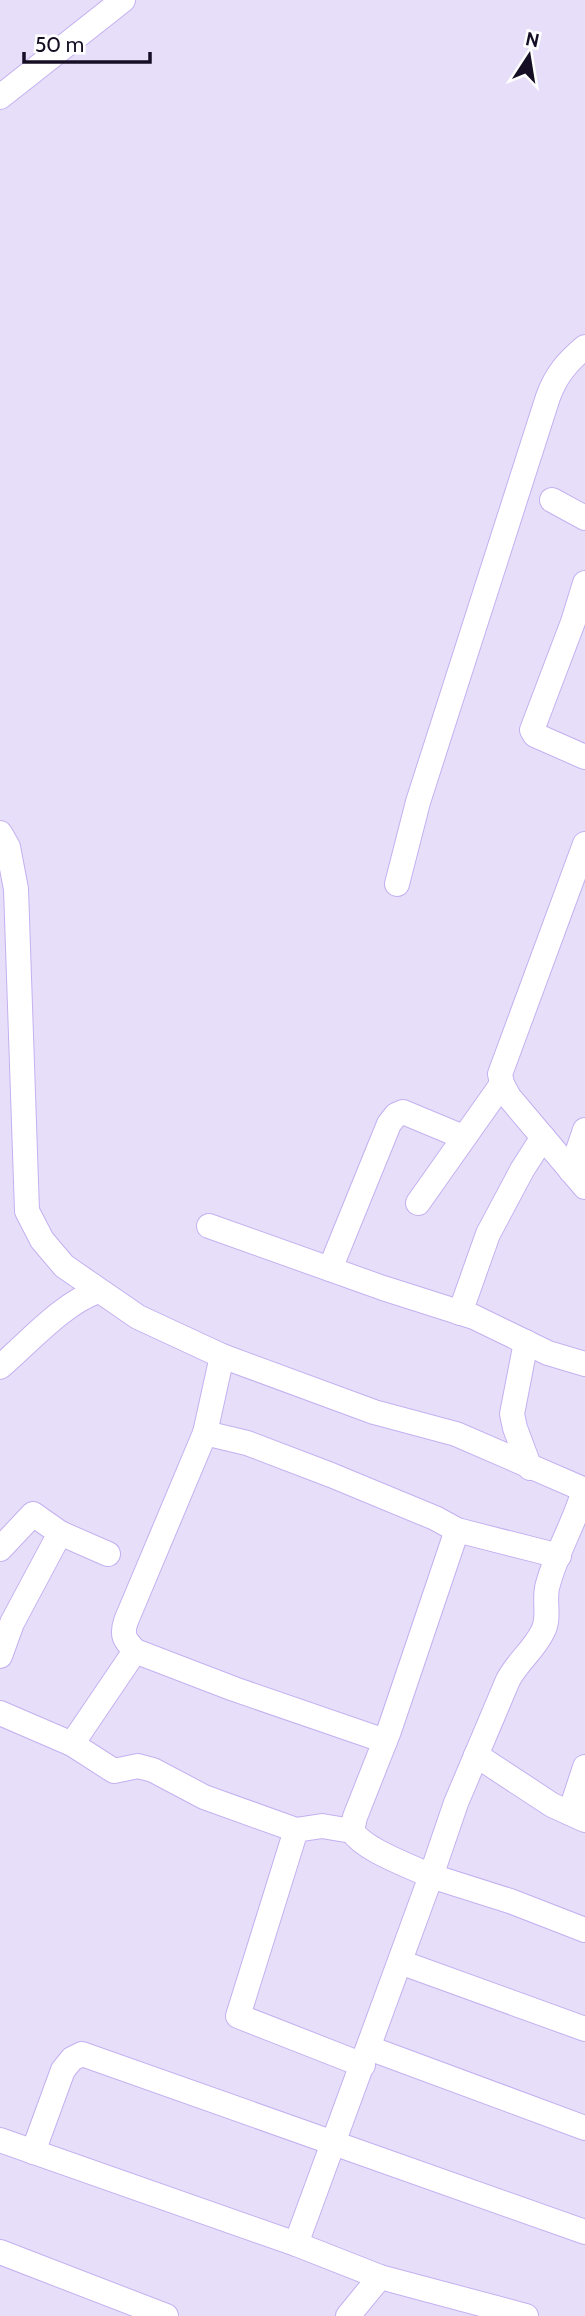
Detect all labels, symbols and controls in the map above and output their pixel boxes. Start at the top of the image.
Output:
scale bar [24,21,150,65]
north arrow [494,21,564,91]
text: N [523,27,541,53]
text: 50 m [35,32,84,57]

